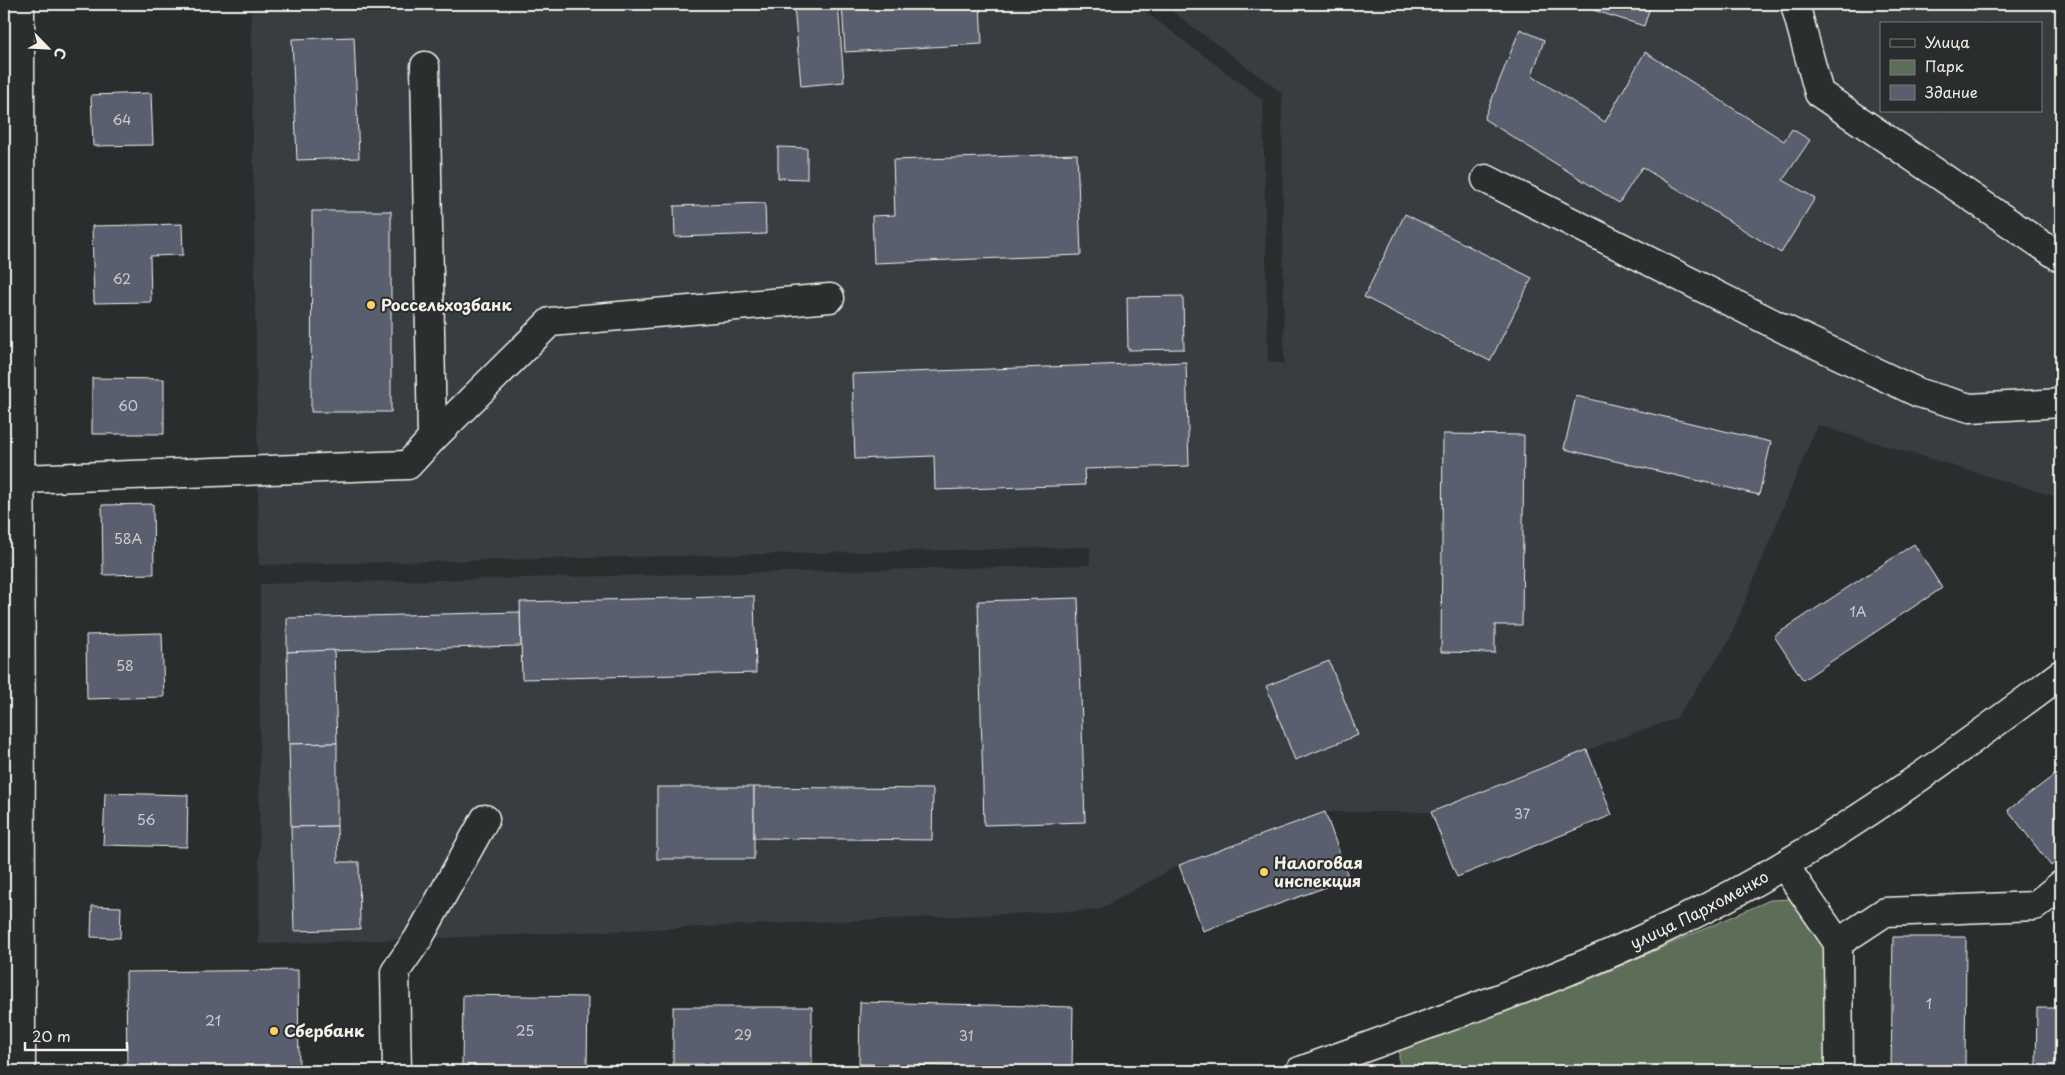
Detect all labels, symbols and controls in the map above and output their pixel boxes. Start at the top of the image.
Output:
north arrow [22,22,72,72]
legend [1880,22,2042,112]
text: Улица [1925,30,1970,53]
text: С [49,44,72,63]
text: Парк [1925,54,1964,77]
text: Здание [1925,80,1978,103]
house number: 64 [112,109,132,130]
house number: 62 [113,268,131,289]
place label: Россельхозбанк [381,292,512,316]
marker: Россельхозбанк [365,299,377,311]
house number: 60 [118,395,138,416]
house number: 58А [114,528,143,549]
house number: 1А [1849,601,1867,622]
house number: 58 [116,655,134,676]
house number: 37 [1514,803,1531,824]
house number: 56 [137,809,156,830]
place label: Налоговая инспекция [1274,850,1363,892]
street label: улица Пархоменко [1626,864,1773,954]
marker: Налоговая инспекция [1258,866,1270,878]
house number: 1 [1926,993,1932,1014]
house number: 21 [205,1010,221,1031]
place label: Сбербанк [284,1018,365,1042]
scale bar [25,1020,128,1052]
house number: 25 [516,1020,534,1041]
text: 20 m [32,1024,71,1047]
house number: 29 [734,1024,752,1045]
marker: Сбербанк [268,1025,280,1037]
house number: 31 [959,1025,973,1046]

